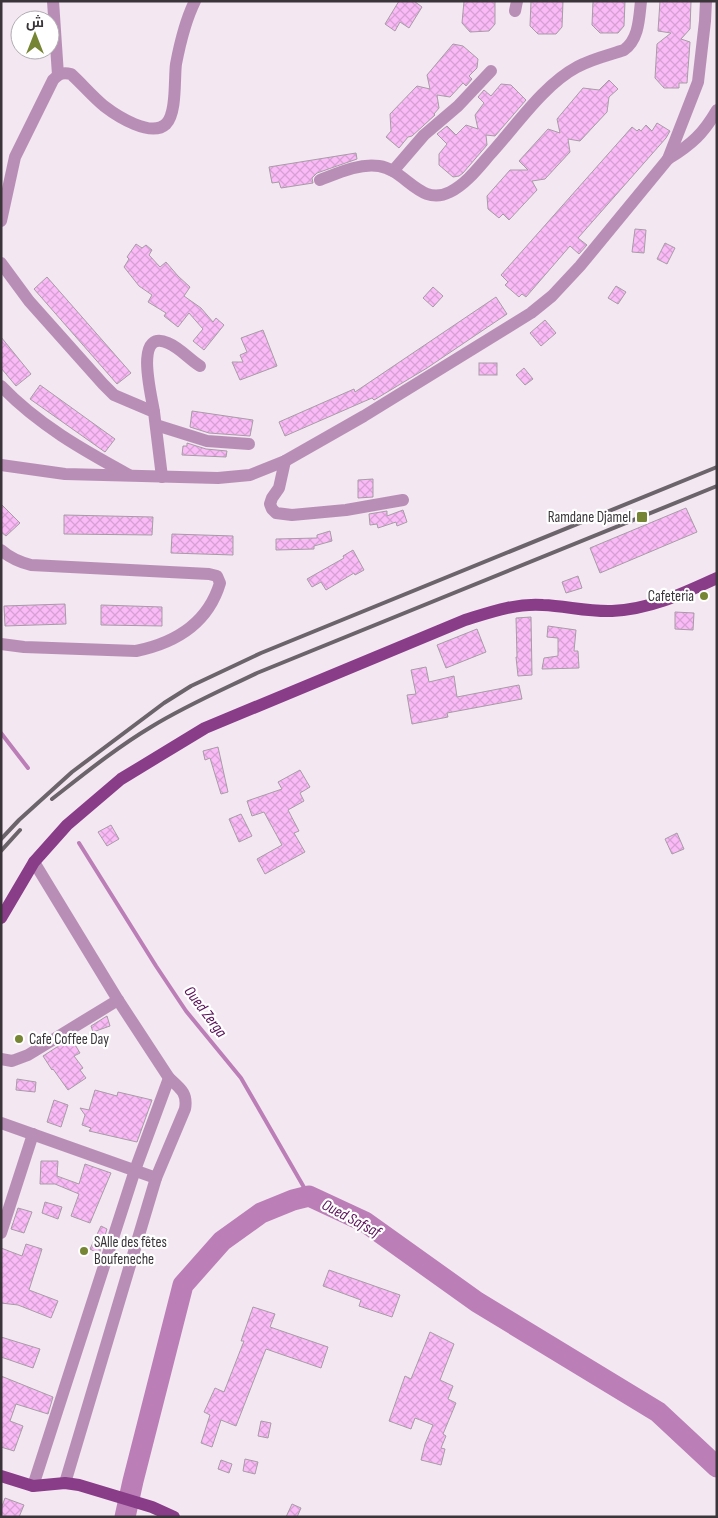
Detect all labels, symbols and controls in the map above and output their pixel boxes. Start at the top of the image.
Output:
north arrow [10,10,60,60]
text: ش [26,14,44,31]
place label: Ramdane Djamel [548,508,631,527]
marker: Ramdane Djamel [635,510,649,524]
place label: Cafeteria [648,587,694,606]
marker: Cafeteria [698,590,710,602]
water label: Oued Zerga [180,983,231,1042]
place label: Cafe Coffee Day [29,1030,109,1049]
marker: Cafe Coffee Day [13,1033,25,1045]
water label: Oued Safsaf [318,1196,385,1243]
place label: SAlle des fêtes Boufeneche [94,1233,167,1269]
marker: SAlle des fêtes Boufeneche [78,1245,90,1257]

